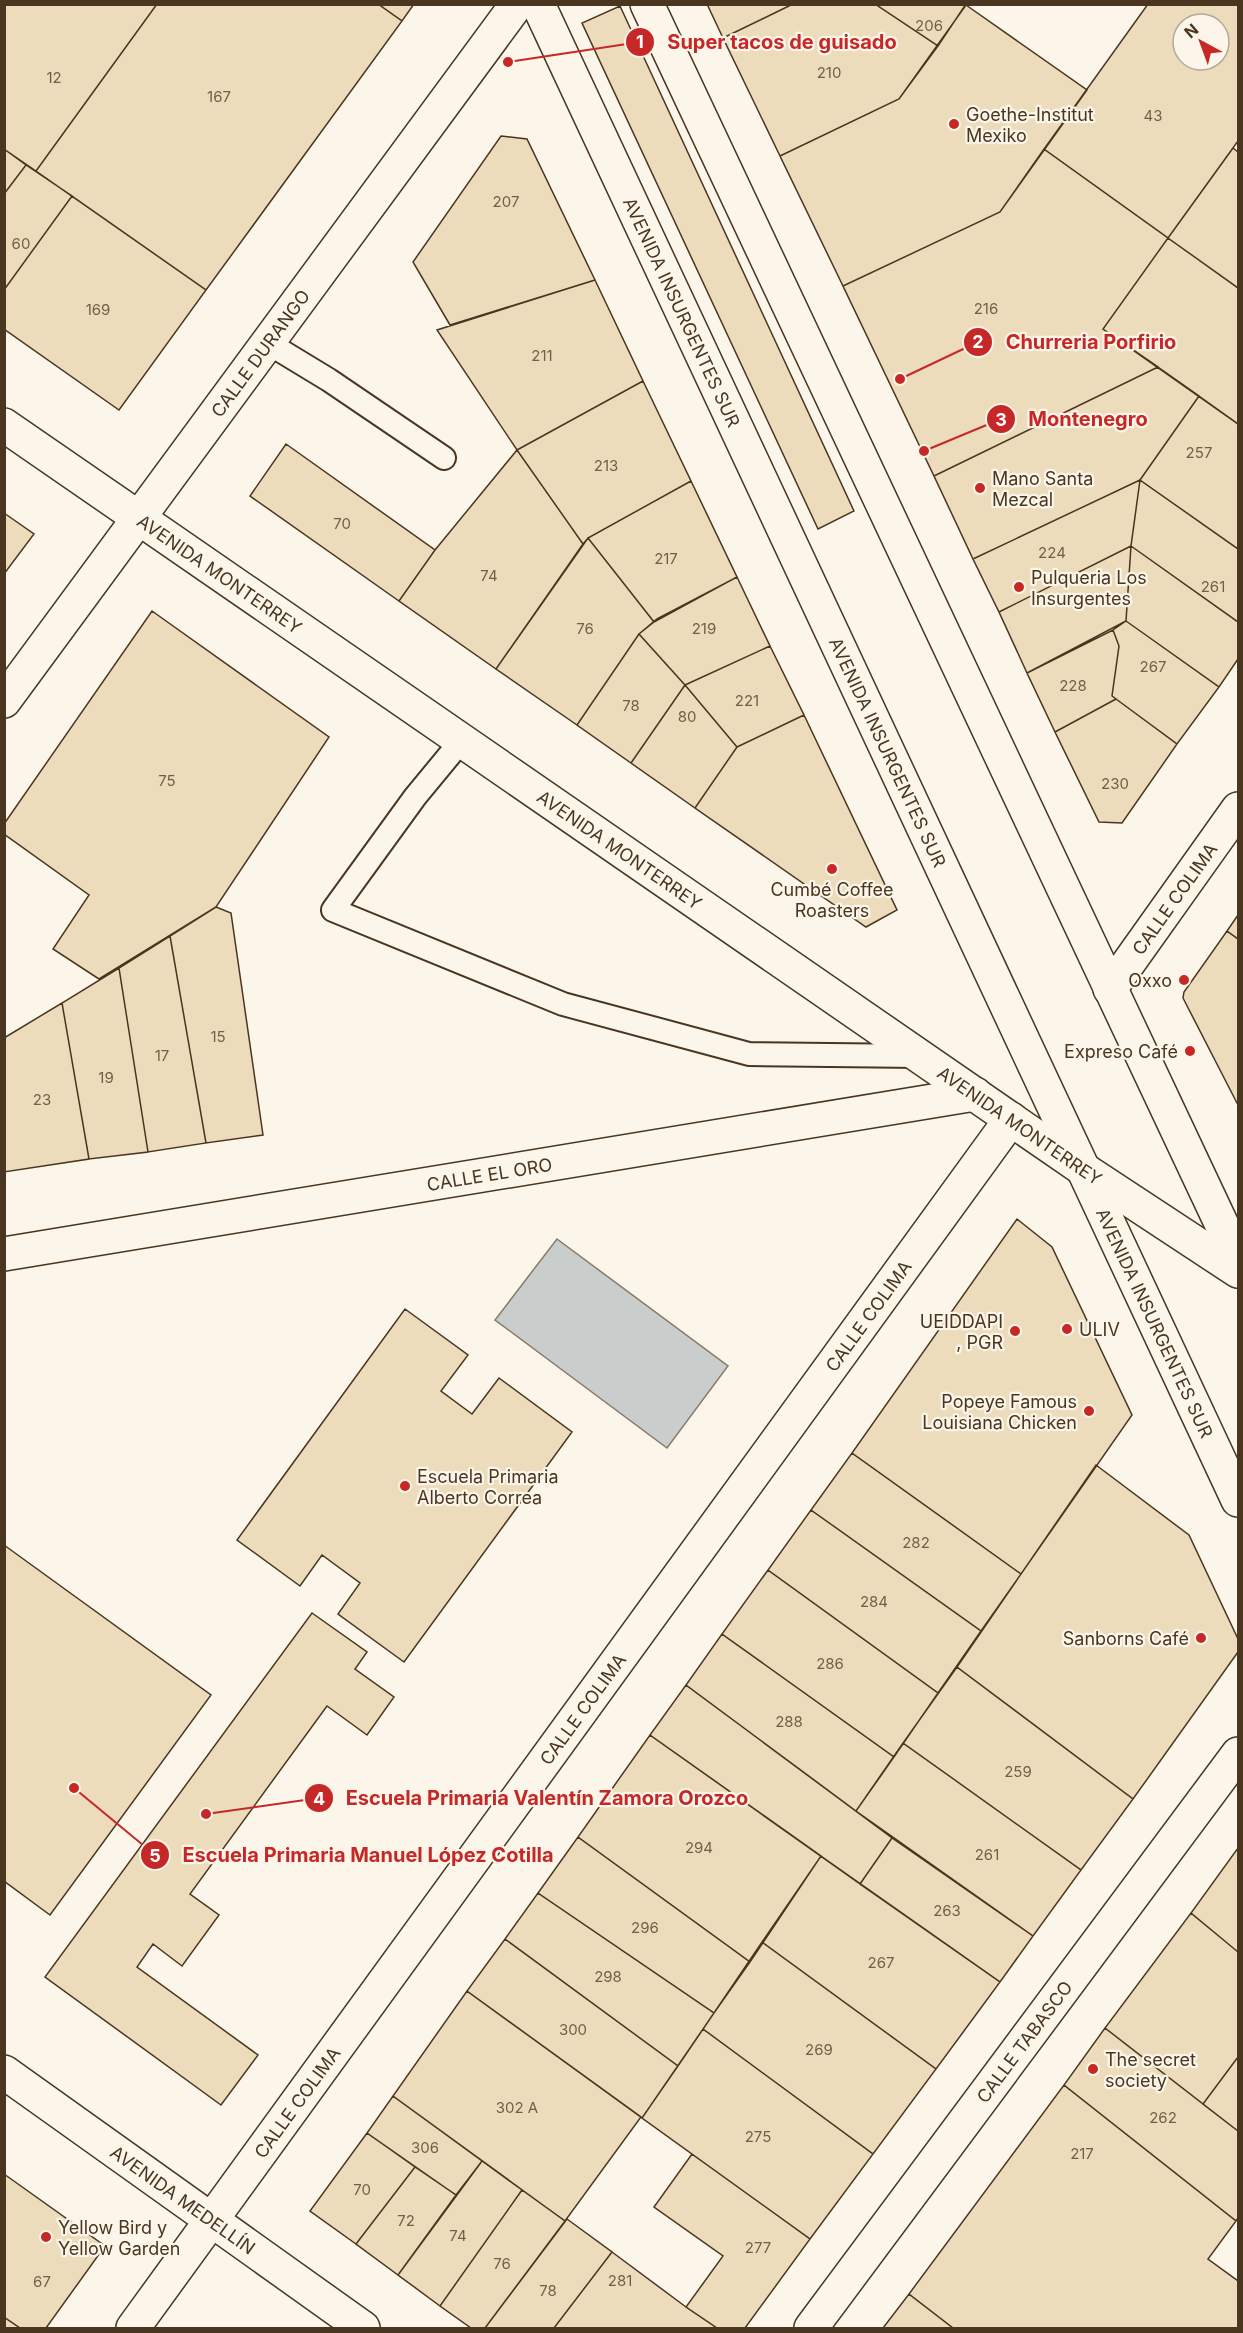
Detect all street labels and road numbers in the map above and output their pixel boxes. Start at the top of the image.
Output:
street label: AVENIDA INSURGENTES SUR [619,194,745,431]
street label: CALLE DURANGO [206,285,314,421]
street label: AVENIDA MONTERREY [133,510,306,638]
street label: AVENIDA INSURGENTES SUR [825,634,951,871]
street label: AVENIDA MONTERREY [534,786,706,914]
street label: CALLE COLIMA [1127,839,1221,958]
street label: AVENIDA MONTERREY [934,1062,1106,1189]
street label: CALLE EL ORO [425,1153,554,1195]
street label: AVENIDA INSURGENTES SUR [1092,1205,1218,1441]
street label: CALLE COLIMA [821,1256,915,1375]
street label: CALLE COLIMA [535,1649,630,1769]
street label: CALLE TABASCO [972,1976,1076,2107]
street label: CALLE COLIMA [250,2043,344,2162]
street label: AVENIDA MEDELLÍN [107,2141,259,2258]

